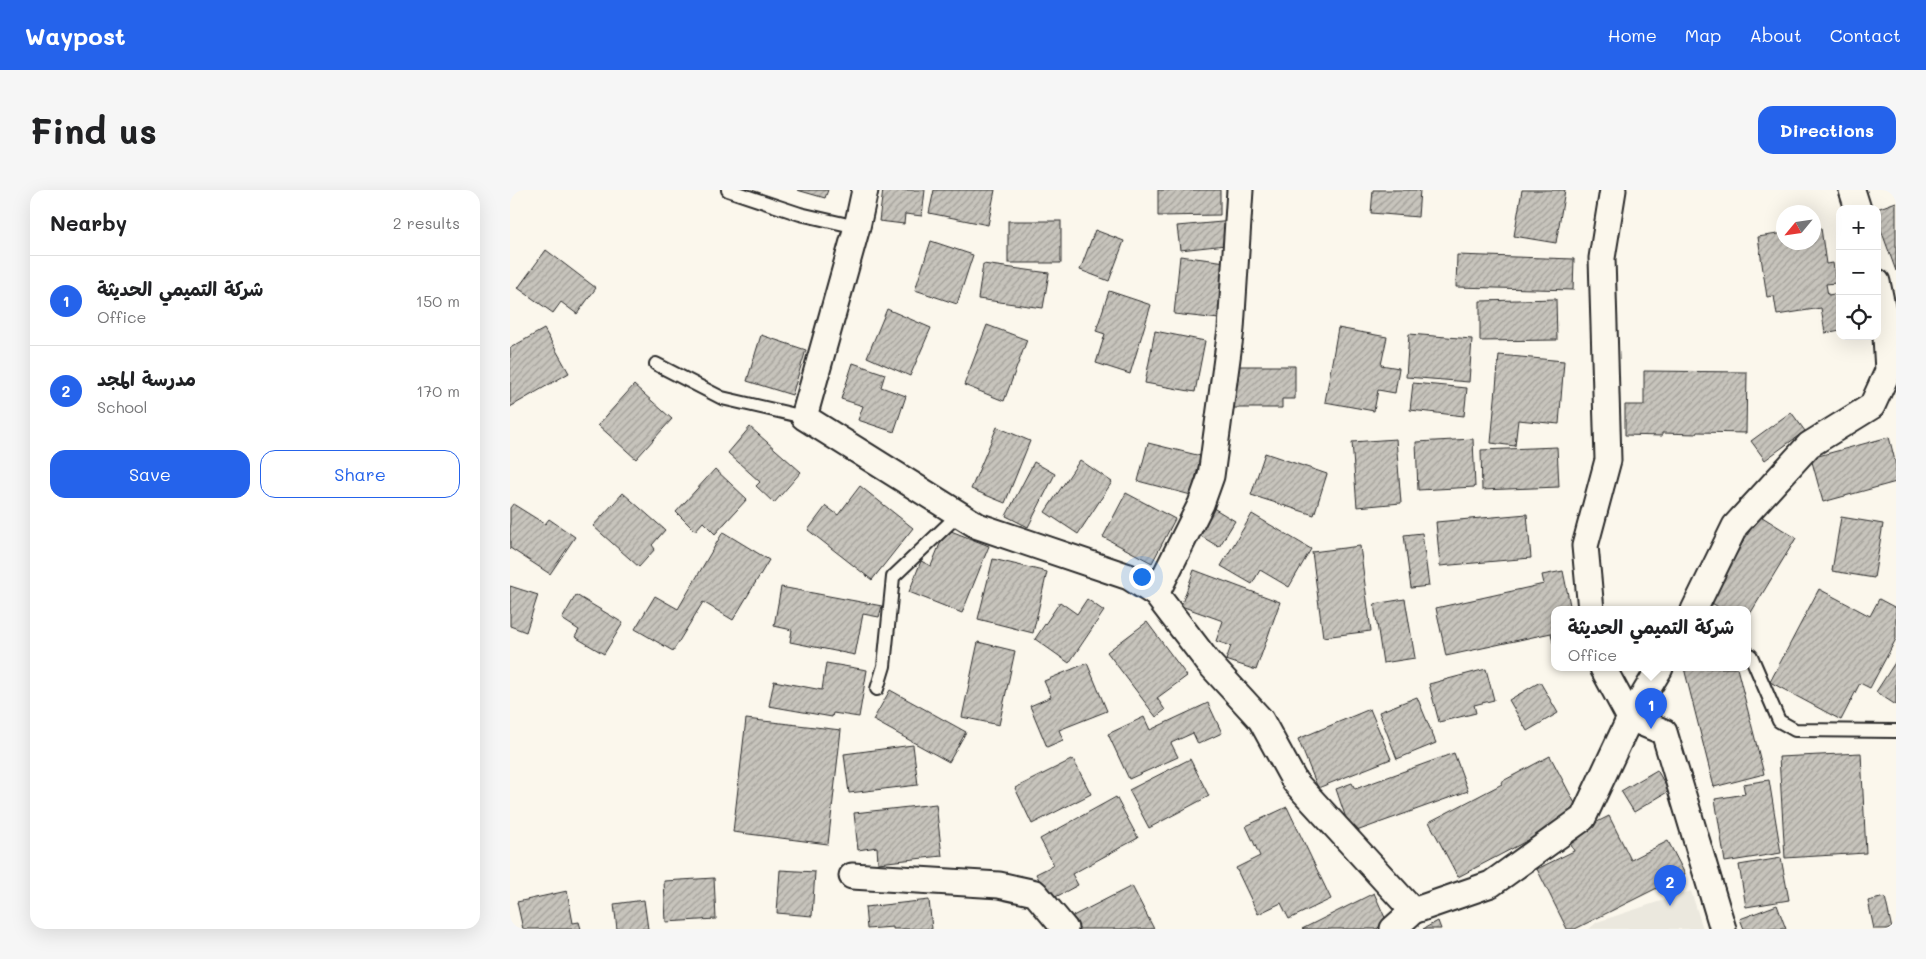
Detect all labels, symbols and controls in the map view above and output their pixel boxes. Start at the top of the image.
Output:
text: Waypost [25,20,126,51]
text: Home [1608,23,1657,47]
text: Map [1685,23,1721,47]
text: About [1749,23,1802,47]
text: Contact [1830,23,1901,47]
button: Directions [1758,106,1896,154]
text: Find us [30,107,157,153]
north arrow [1776,205,1821,250]
map controls [1836,205,1881,340]
button: + [1836,205,1881,250]
text: Nearby [50,209,127,236]
text: 2 results [393,212,460,233]
button: − [1836,250,1881,295]
text: شركة التميمي الحديثة [97,276,263,301]
text: 1 [62,290,70,311]
text: 150 m [416,290,460,311]
button: locate [1836,295,1881,340]
text: Office [97,306,146,327]
text: مدرسة المجد [97,366,196,391]
text: 2 [62,380,70,401]
text: 170 m [416,380,460,401]
text: School [97,396,147,417]
button: Save [50,450,250,498]
button: Share [260,450,460,498]
your location [1129,564,1155,590]
popup [1551,606,1751,671]
text: شركة التميمي الحديثة [1568,614,1734,639]
text: Office [1568,644,1617,665]
pin: 1 [1635,688,1667,729]
pin: 2 [1654,865,1686,906]

